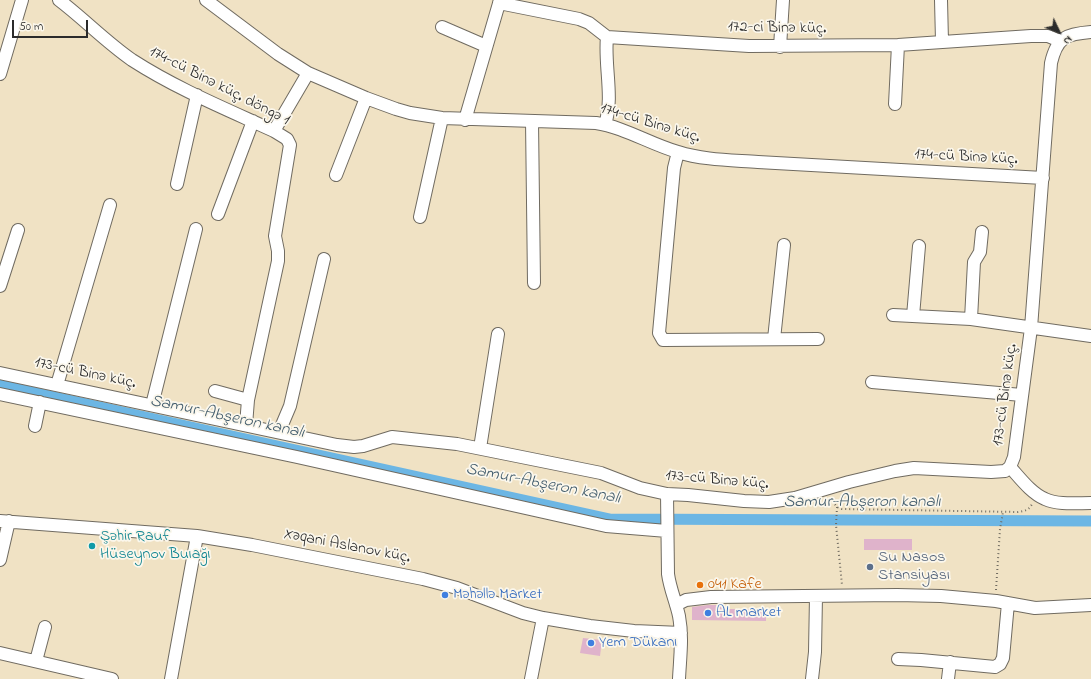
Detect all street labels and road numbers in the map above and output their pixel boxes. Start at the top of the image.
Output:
street label: 172-ci Binə küç. [728,19,826,39]
street label: 174-cü Binə küç. döngə 1 [145,43,293,131]
street label: 174-cü Binə küç. [598,100,702,148]
street label: 174-cü Binə küç. [914,146,1018,170]
street label: 173-cü Binə küç. [989,342,1023,448]
street label: 173-cü Binə küç. [32,354,138,394]
street label: 173-cü Binə küç. [665,467,769,495]
street label: Xəqani Aslanov küç. [282,525,412,569]

